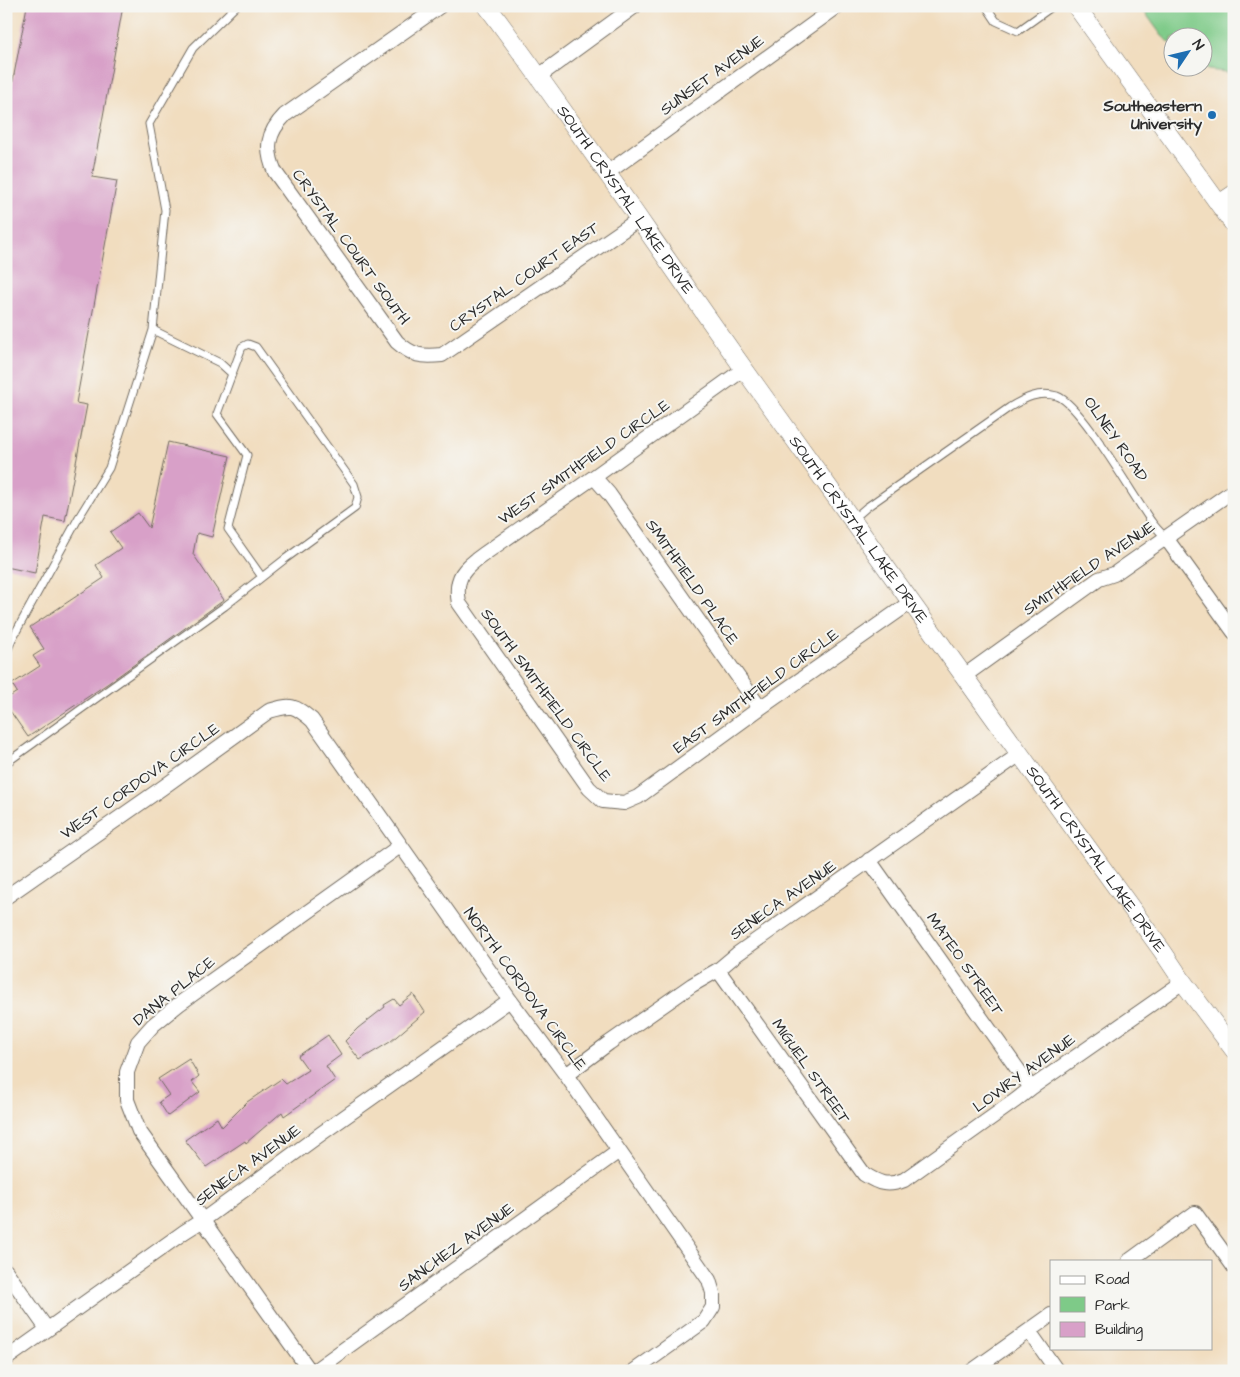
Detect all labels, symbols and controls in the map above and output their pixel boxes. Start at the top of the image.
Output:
north arrow [1162,28,1212,78]
street label: SUNSET AVENUE [656,29,769,120]
text: N [1187,36,1209,55]
place label: Southeastern University [1102,95,1202,136]
street label: SOUTH CRYSTAL LAKE DRIVE [552,101,699,299]
marker: Southeastern University [1206,109,1218,121]
street label: CRYSTAL COURT SOUTH [287,165,415,330]
street label: CRYSTAL COURT EAST [445,217,603,337]
street label: OLNEY ROAD [1079,392,1153,486]
street label: WEST SMITHFIELD CIRCLE [494,394,675,530]
street label: SOUTH CRYSTAL LAKE DRIVE [784,431,934,628]
street label: SMITHFIELD PLACE [640,515,744,650]
street label: SMITHFIELD AVENUE [1019,515,1160,620]
street label: SOUTH SMITHFIELD CIRCLE [476,604,617,787]
street label: EAST SMITHFIELD CIRCLE [669,623,844,759]
street label: WEST CORDOVA CIRCLE [56,717,224,844]
street label: SOUTH CRYSTAL LAKE DRIVE [1021,761,1171,957]
street label: SENECA AVENUE [725,855,841,945]
street label: NORTH CORDOVA CIRCLE [458,903,592,1075]
street label: MATEO STREET [921,908,1009,1020]
street label: DANA PLACE [128,951,220,1031]
street label: MIGUEL STREET [767,1014,855,1128]
street label: LOWRY AVENUE [968,1028,1080,1118]
street label: SENECA AVENUE [191,1119,306,1211]
street label: SANCHEZ AVENUE [394,1197,519,1297]
legend [1050,1260,1212,1350]
text: Road [1095,1269,1130,1290]
text: Park [1095,1295,1130,1316]
text: Building [1095,1319,1143,1341]

